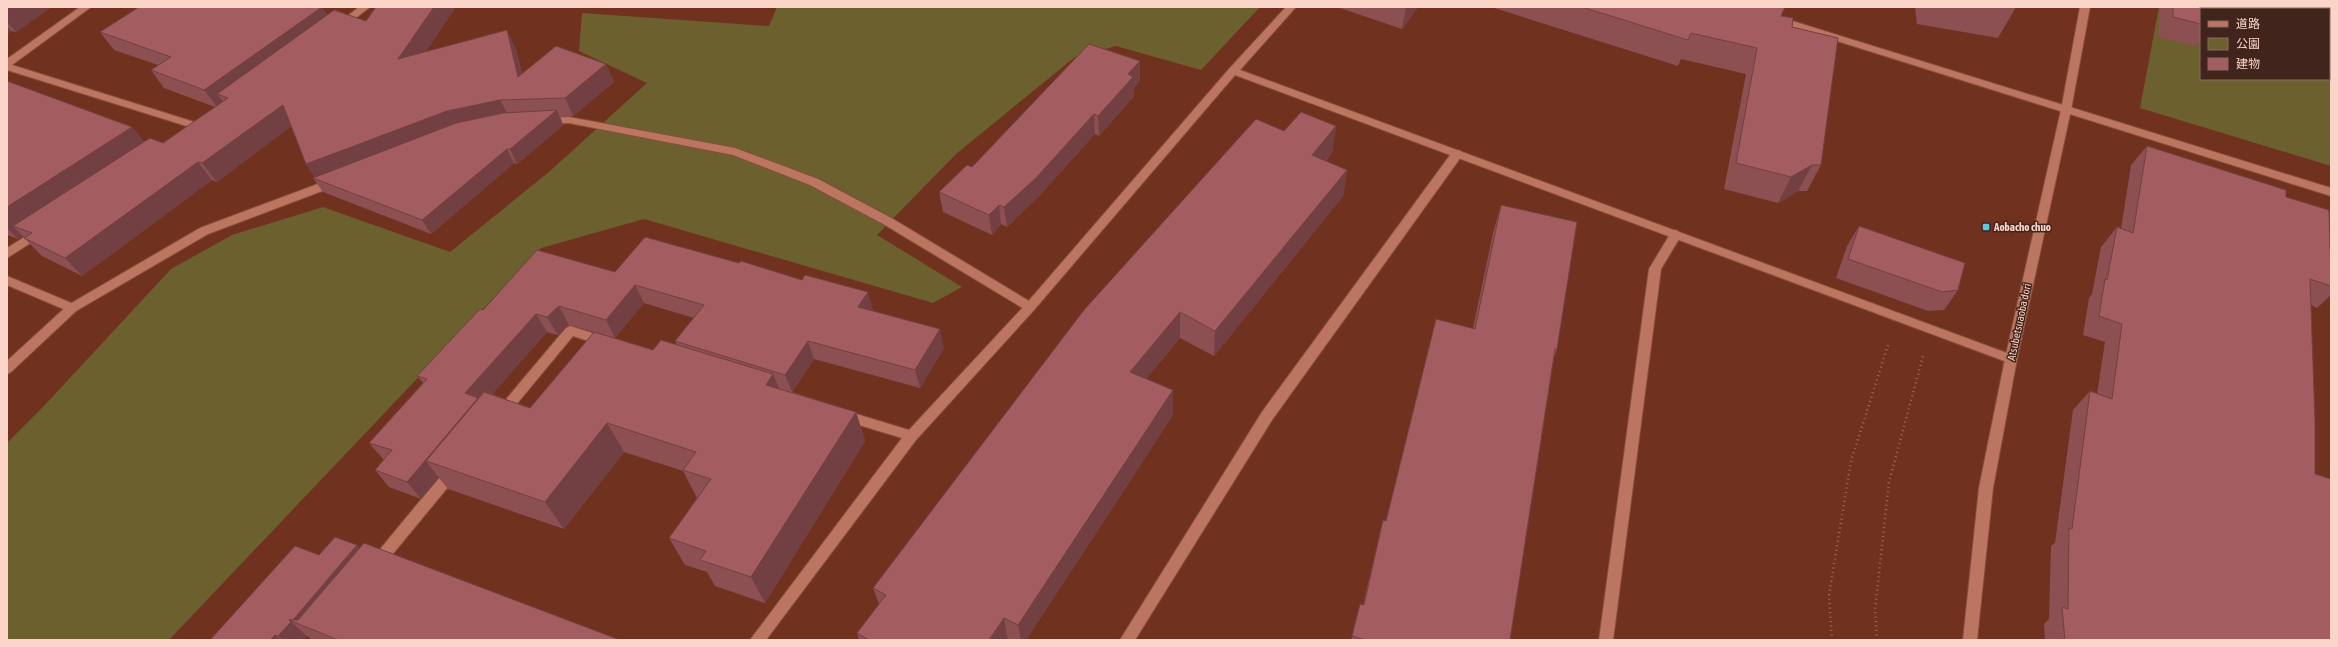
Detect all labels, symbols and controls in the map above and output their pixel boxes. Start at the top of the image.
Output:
legend [2200,8,2330,80]
text: 道路 [2236,17,2260,31]
text: 公園 [2236,37,2260,51]
text: 建物 [2236,57,2260,71]
place label: Aobacho chuo [1993,221,2051,233]
marker: Aobacho chuo [1981,222,1991,232]
street label: Atsubetsuaoba dori [2005,282,2033,362]

